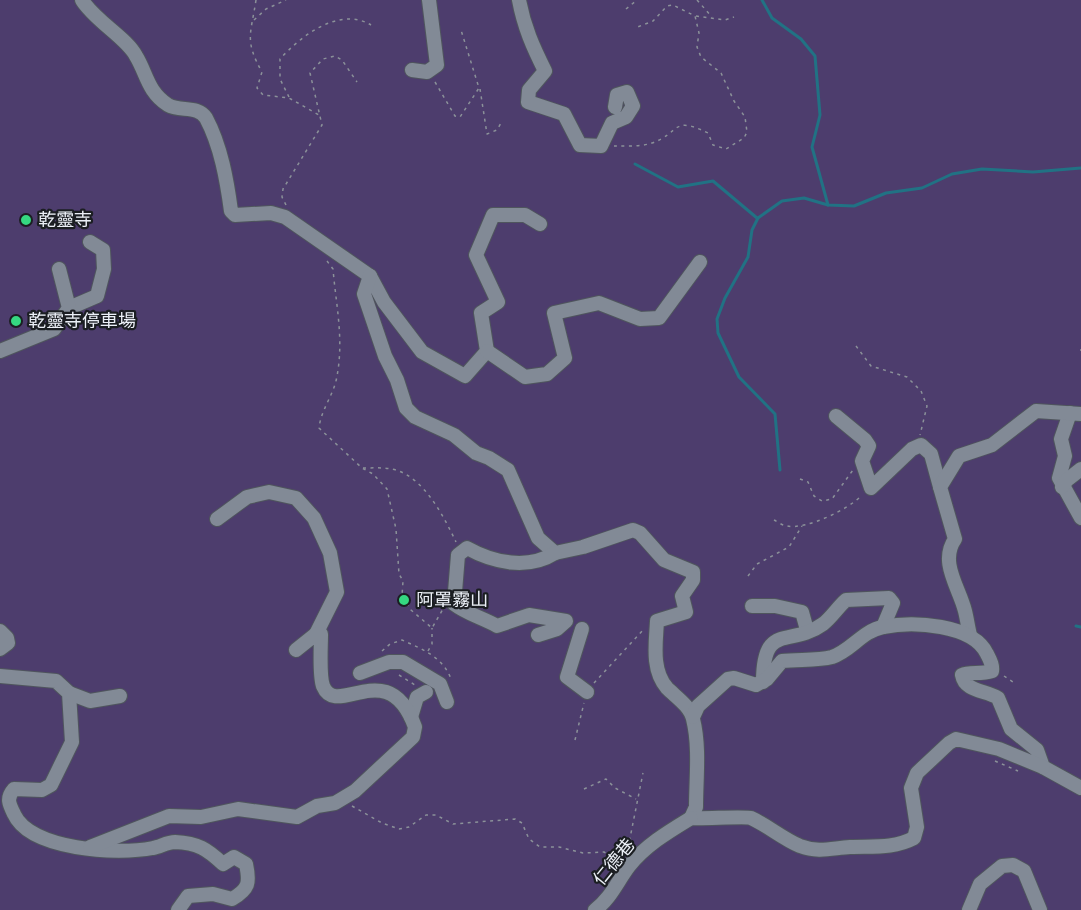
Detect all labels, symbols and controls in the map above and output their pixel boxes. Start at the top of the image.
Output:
place label: 乾靈寺 [38,209,92,231]
marker: 乾靈寺 [19,213,33,227]
place label: 乾靈寺停車場 [28,310,136,332]
marker: 乾靈寺停車場 [9,314,23,328]
place label: 阿罩霧山 [416,589,488,611]
marker: 阿罩霧山 [397,593,411,607]
street label: 仁德巷 [588,834,640,890]

